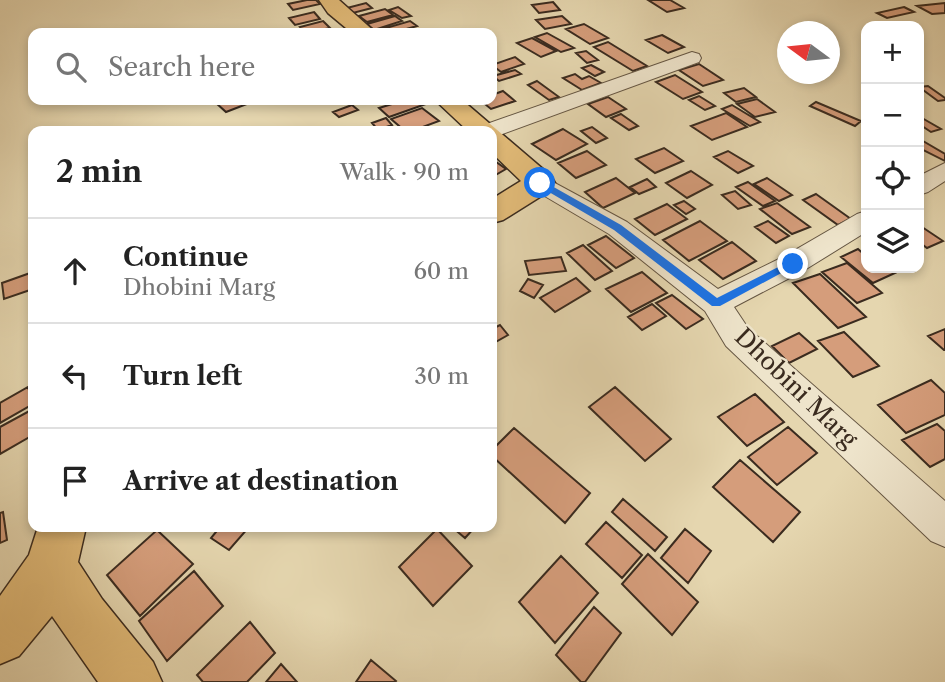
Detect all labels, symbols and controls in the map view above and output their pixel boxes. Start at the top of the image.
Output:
north arrow [777,21,840,84]
map controls [861,21,924,273]
button: + [861,21,924,84]
search box [28,28,497,105]
icon: search [52,48,90,86]
text: Search here [108,51,255,83]
button: − [861,84,924,147]
button: locate [861,147,924,210]
text: 2 min [56,153,142,190]
text: Walk · 90 m [340,158,469,186]
route start [524,167,555,198]
button: layers [861,210,924,273]
text: Continue [123,241,248,273]
route end [777,248,808,279]
icon: ahead [56,252,94,290]
text: 60 m [413,257,469,285]
text: Dhobini Marg [123,273,275,301]
street label: Dhobini Marg [729,322,864,453]
icon: left [56,357,94,395]
text: Turn left [123,360,242,392]
text: 30 m [414,362,469,390]
icon: arrive [56,462,94,500]
text: Arrive at destination [123,465,398,497]

